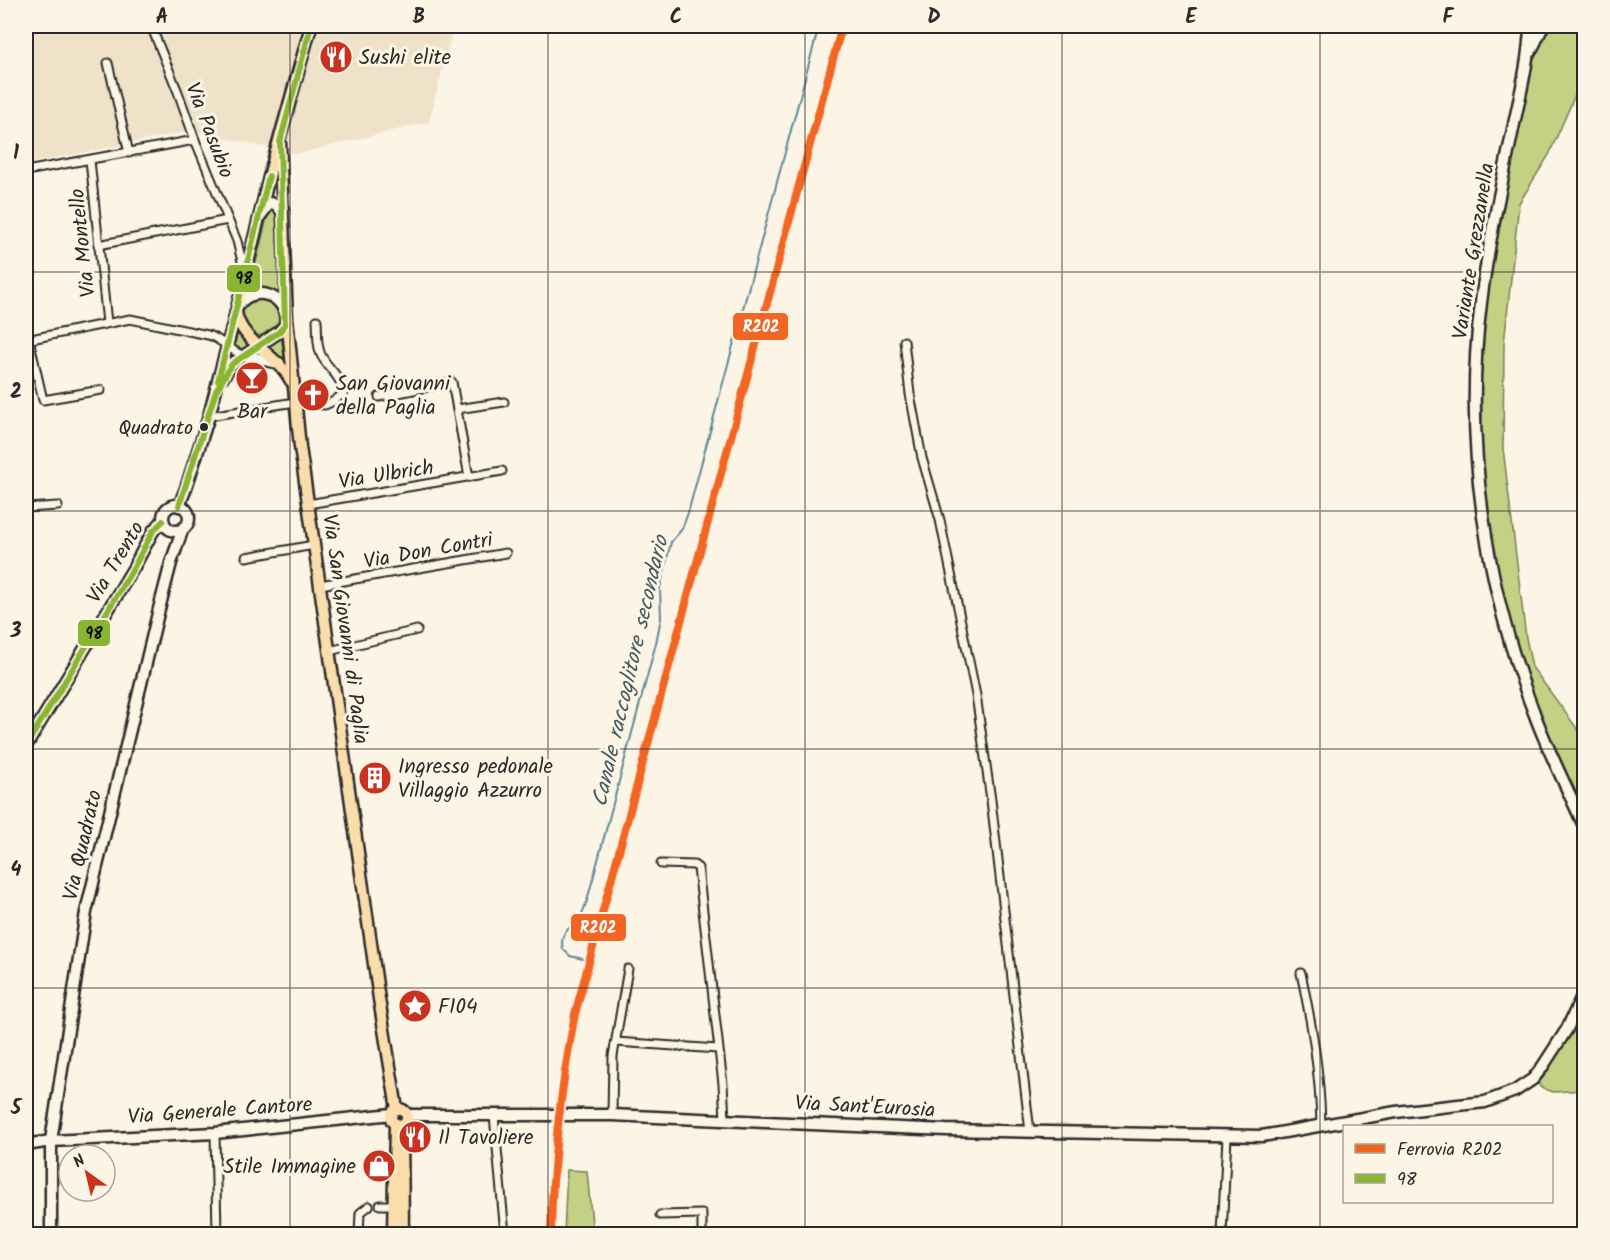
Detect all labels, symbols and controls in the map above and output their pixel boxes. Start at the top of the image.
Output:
text: A [156,2,168,34]
text: B [413,2,425,34]
text: C [670,2,682,34]
text: D [927,2,941,34]
text: E [1185,2,1197,34]
text: F [1443,2,1455,34]
restaurant icon: Sushi elite [318,39,354,75]
place label: Sushi elite [359,42,452,75]
street label: Via Pasubio [175,78,242,183]
text: 1 [13,138,19,170]
street label: Variante Grezzanella [1444,161,1505,342]
street label: Via Montello [61,187,106,299]
line badge: 98 [226,264,261,293]
text: 98 [235,267,253,292]
line badge: R202 [732,312,789,341]
text: R202 [743,315,779,340]
bar icon: Bar [234,360,270,396]
place label: San Giovanni della Paglia [336,368,451,425]
text: 2 [10,377,22,409]
church icon: San Giovanni della Paglia [295,377,331,413]
place label: Bar [237,396,268,429]
place label: Quadrato [118,413,193,445]
marker: Quadrato [198,421,210,433]
street label: Via Ulbrich [336,452,436,499]
street label: Via San Giovanni di Paglia [312,512,377,746]
street label: Via Trento [79,515,154,610]
street label: Via Don Contri [361,524,496,579]
water label: Canale raccoglitore secondario [583,531,680,810]
text: 3 [10,616,22,648]
line badge: 98 [77,619,111,647]
text: 98 [85,622,103,647]
place label: Ingresso pedonale Villaggio Azzurro [398,751,554,808]
building icon: Ingresso pedonale Villaggio Azzurro [357,760,393,796]
street label: Via Quadrato [55,787,112,904]
text: 4 [11,855,22,887]
line badge: R202 [570,913,627,942]
text: R202 [580,916,616,941]
place icon: F104 [397,988,433,1024]
place label: F104 [438,991,478,1024]
street label: Via Sant'Eurosia [794,1087,936,1128]
street label: Via Generale Cantore [127,1089,314,1134]
text: 5 [10,1093,23,1125]
restaurant icon: Il Tavoliere [397,1119,433,1155]
place label: Il Tavoliere [438,1122,534,1155]
legend [1343,1125,1553,1203]
text: Ferrovia R202 [1397,1136,1503,1165]
north arrow [57,1143,117,1203]
shop icon: Stile Immagine [361,1148,397,1184]
text: N [68,1149,91,1175]
place label: Stile Immagine [223,1151,357,1184]
text: 98 [1397,1166,1417,1195]

